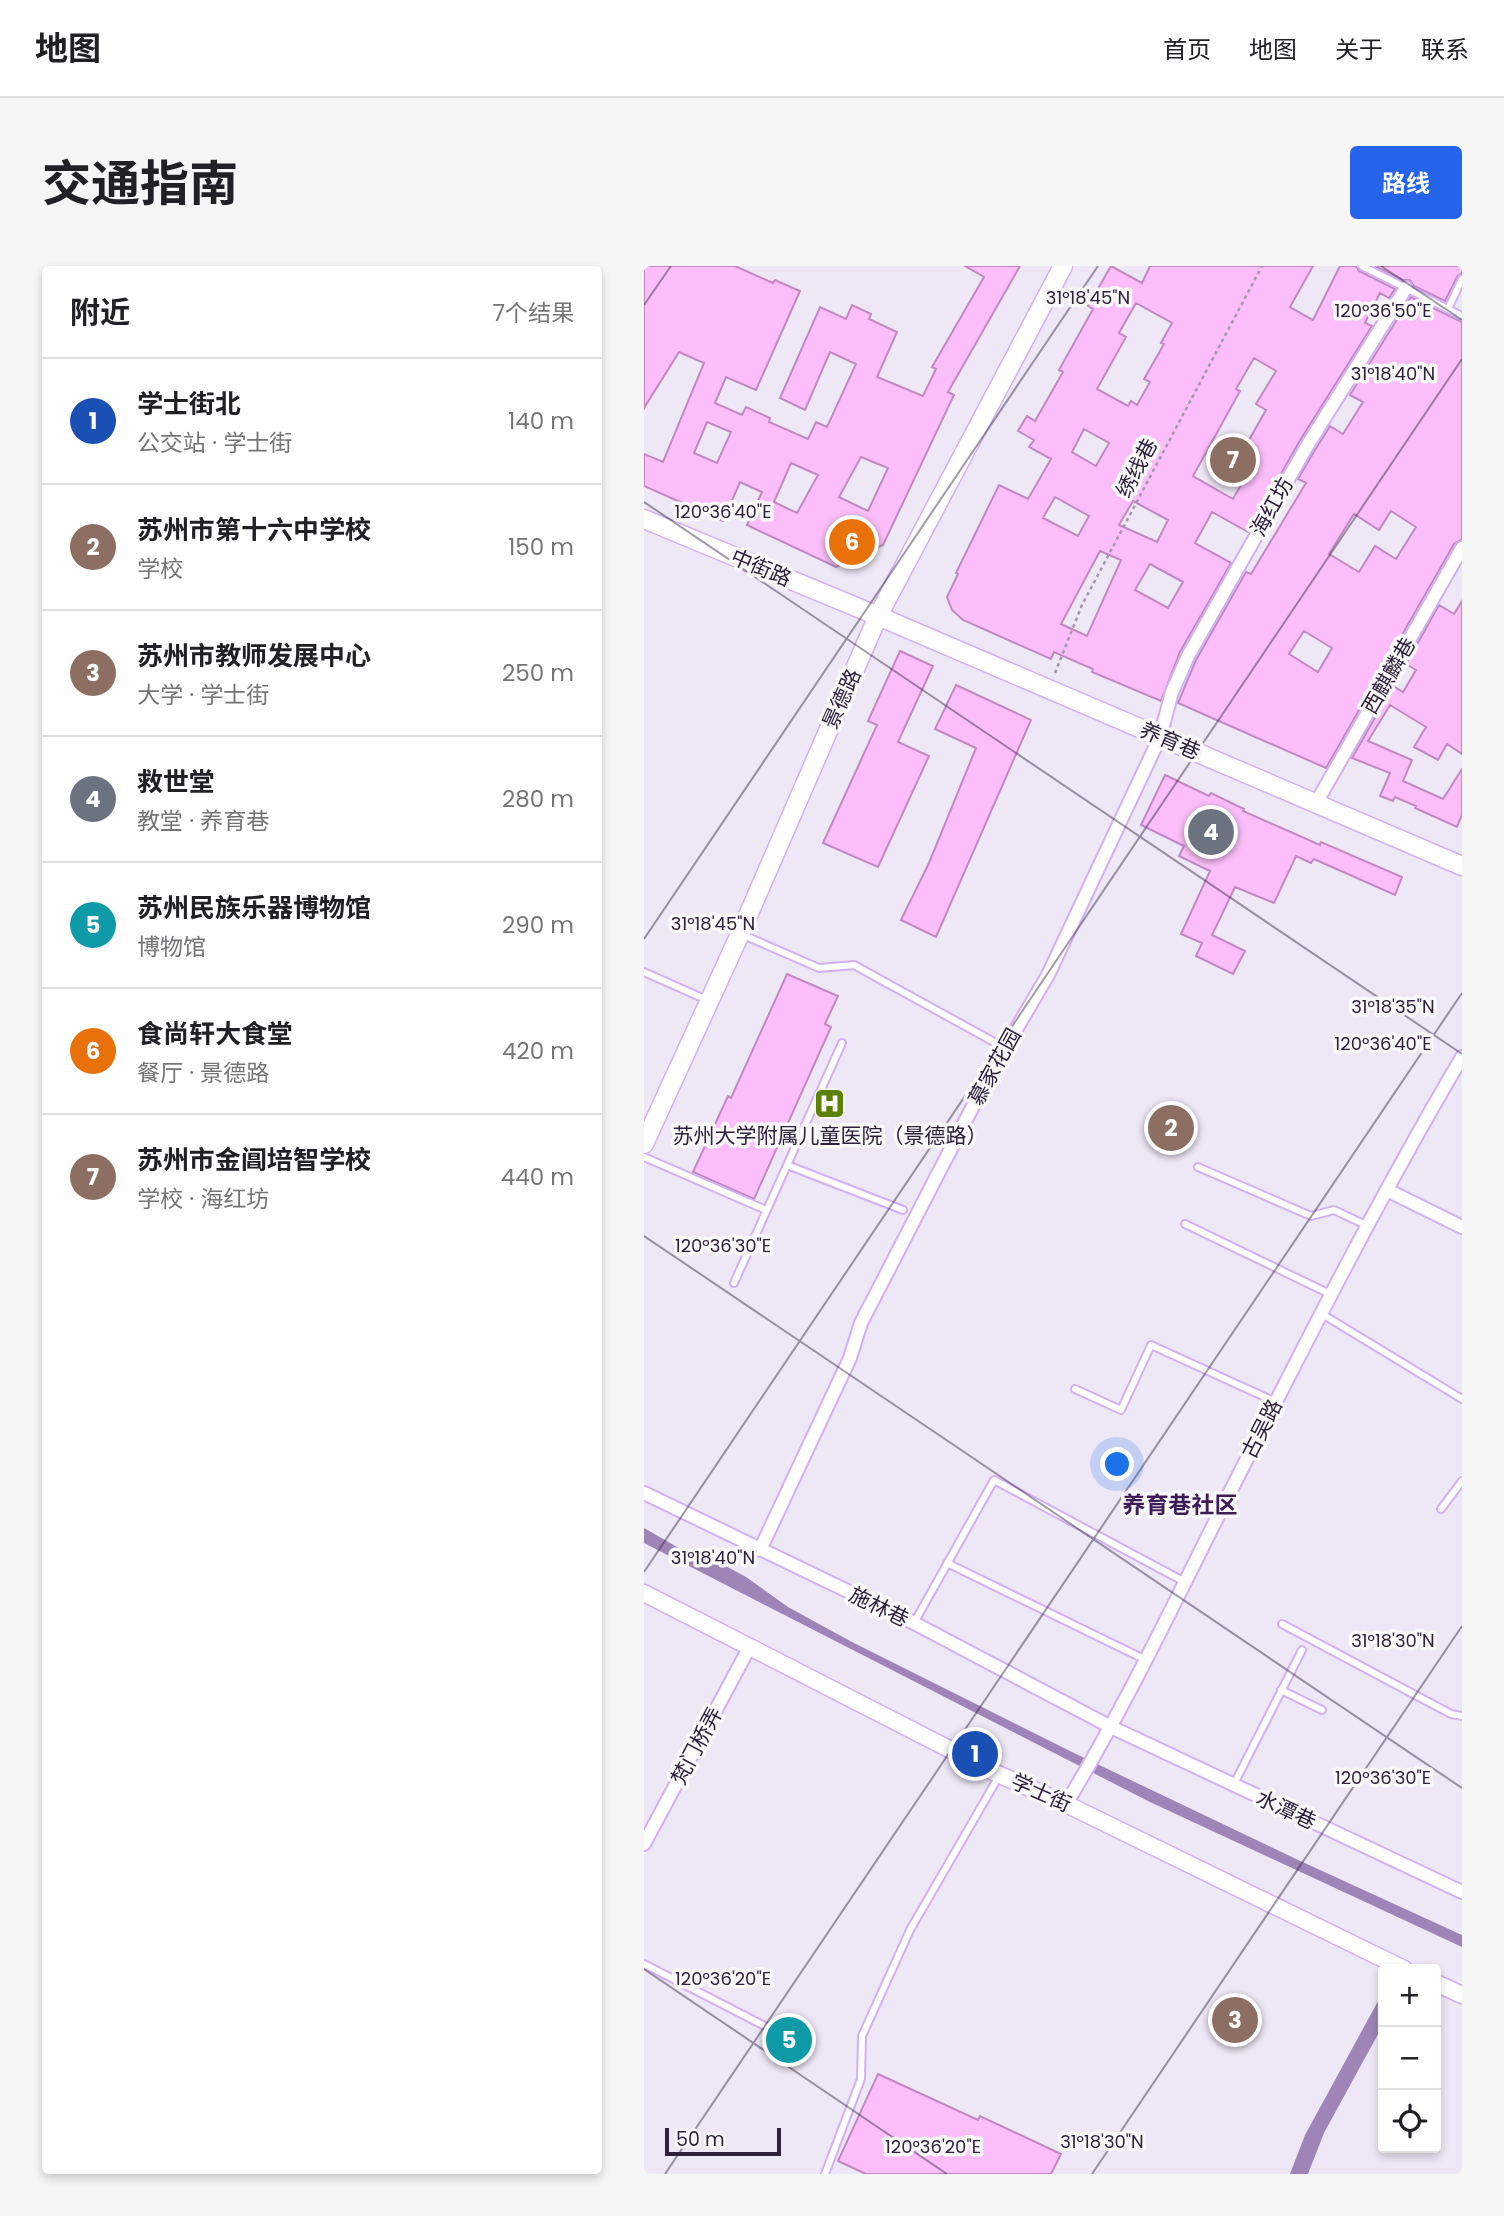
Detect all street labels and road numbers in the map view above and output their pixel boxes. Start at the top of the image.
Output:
street label: 绣线巷 [1109,433,1164,502]
street label: 海红坊 [1244,472,1300,541]
street label: 中街路 [727,542,796,593]
street label: 西麒麟巷 [1355,632,1422,719]
street label: 景德路 [815,664,868,733]
street label: 养育巷 [1136,715,1205,766]
street label: 慕家花园 [962,1023,1028,1111]
street label: 古吴路 [1234,1394,1289,1463]
street label: 施林巷 [845,1580,914,1633]
street label: 梵门桥弄 [664,1702,729,1790]
street label: 学士街 [1007,1766,1076,1819]
street label: 水潭巷 [1252,1783,1321,1836]

